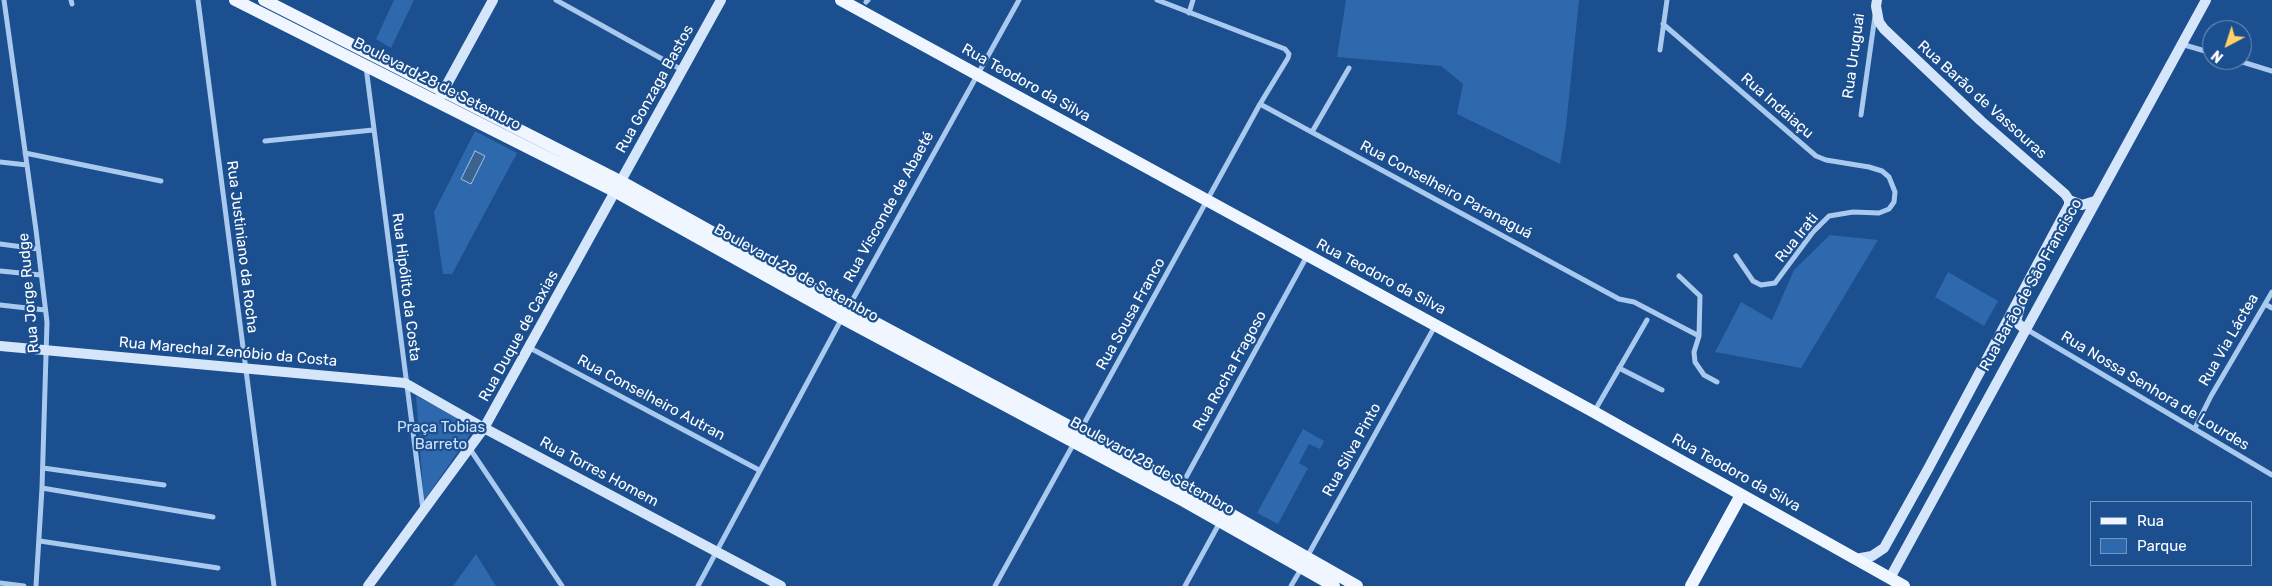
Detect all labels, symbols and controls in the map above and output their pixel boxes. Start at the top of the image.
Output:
street label: Rua Uruguai [1839,12,1869,100]
north arrow [2202,20,2252,70]
street label: Rua Gonzaga Bastos [612,22,698,156]
street label: Boulevard 28 de Setembro [350,34,524,134]
street label: Rua Barão de Vassouras [1914,37,2050,163]
street label: Rua Teodoro da Silva [959,40,1093,126]
text: N [2208,46,2227,66]
street label: Rua Indaiaçu [1737,70,1817,142]
street label: Rua Visconde de Abaeté [840,128,938,286]
street label: Rua Conselheiro Paranaguá [1357,137,1535,243]
street label: Rua Justiniano da Rocha [222,160,262,334]
street label: Rua Barão de São Francisco [1976,196,2086,374]
street label: Rua Irati [1772,210,1822,266]
street label: Rua Hipólito da Costa [388,212,424,362]
street label: Boulevard 28 de Setembro [711,220,881,326]
street label: Rua Jorge Rudge [15,232,43,354]
street label: Rua Teodoro da Silva [1313,235,1449,319]
street label: Rua Sousa Franco [1093,255,1169,373]
street label: Rua Duque de Caxias [475,267,563,405]
street label: Rua Via Láctea [2195,291,2263,389]
street label: Rua Rocha Fragoso [1189,308,1271,434]
street label: Rua Nossa Senhora de Lourdes [2058,327,2252,455]
street label: Rua Marechal Zenóbio da Costa [118,333,338,371]
street label: Rua Conselheiro Autran [574,351,728,445]
street label: Rua Silva Pinto [1319,400,1385,500]
street label: Boulevard 28 de Setembro [1067,413,1237,519]
park label: Praça Tobias Barreto [397,419,485,454]
street label: Rua Teodoro da Silva [1669,430,1803,516]
street label: Rua Torres Homem [536,433,662,511]
legend [2090,501,2252,566]
text: Rua [2137,512,2164,530]
text: Parque [2137,537,2187,555]

